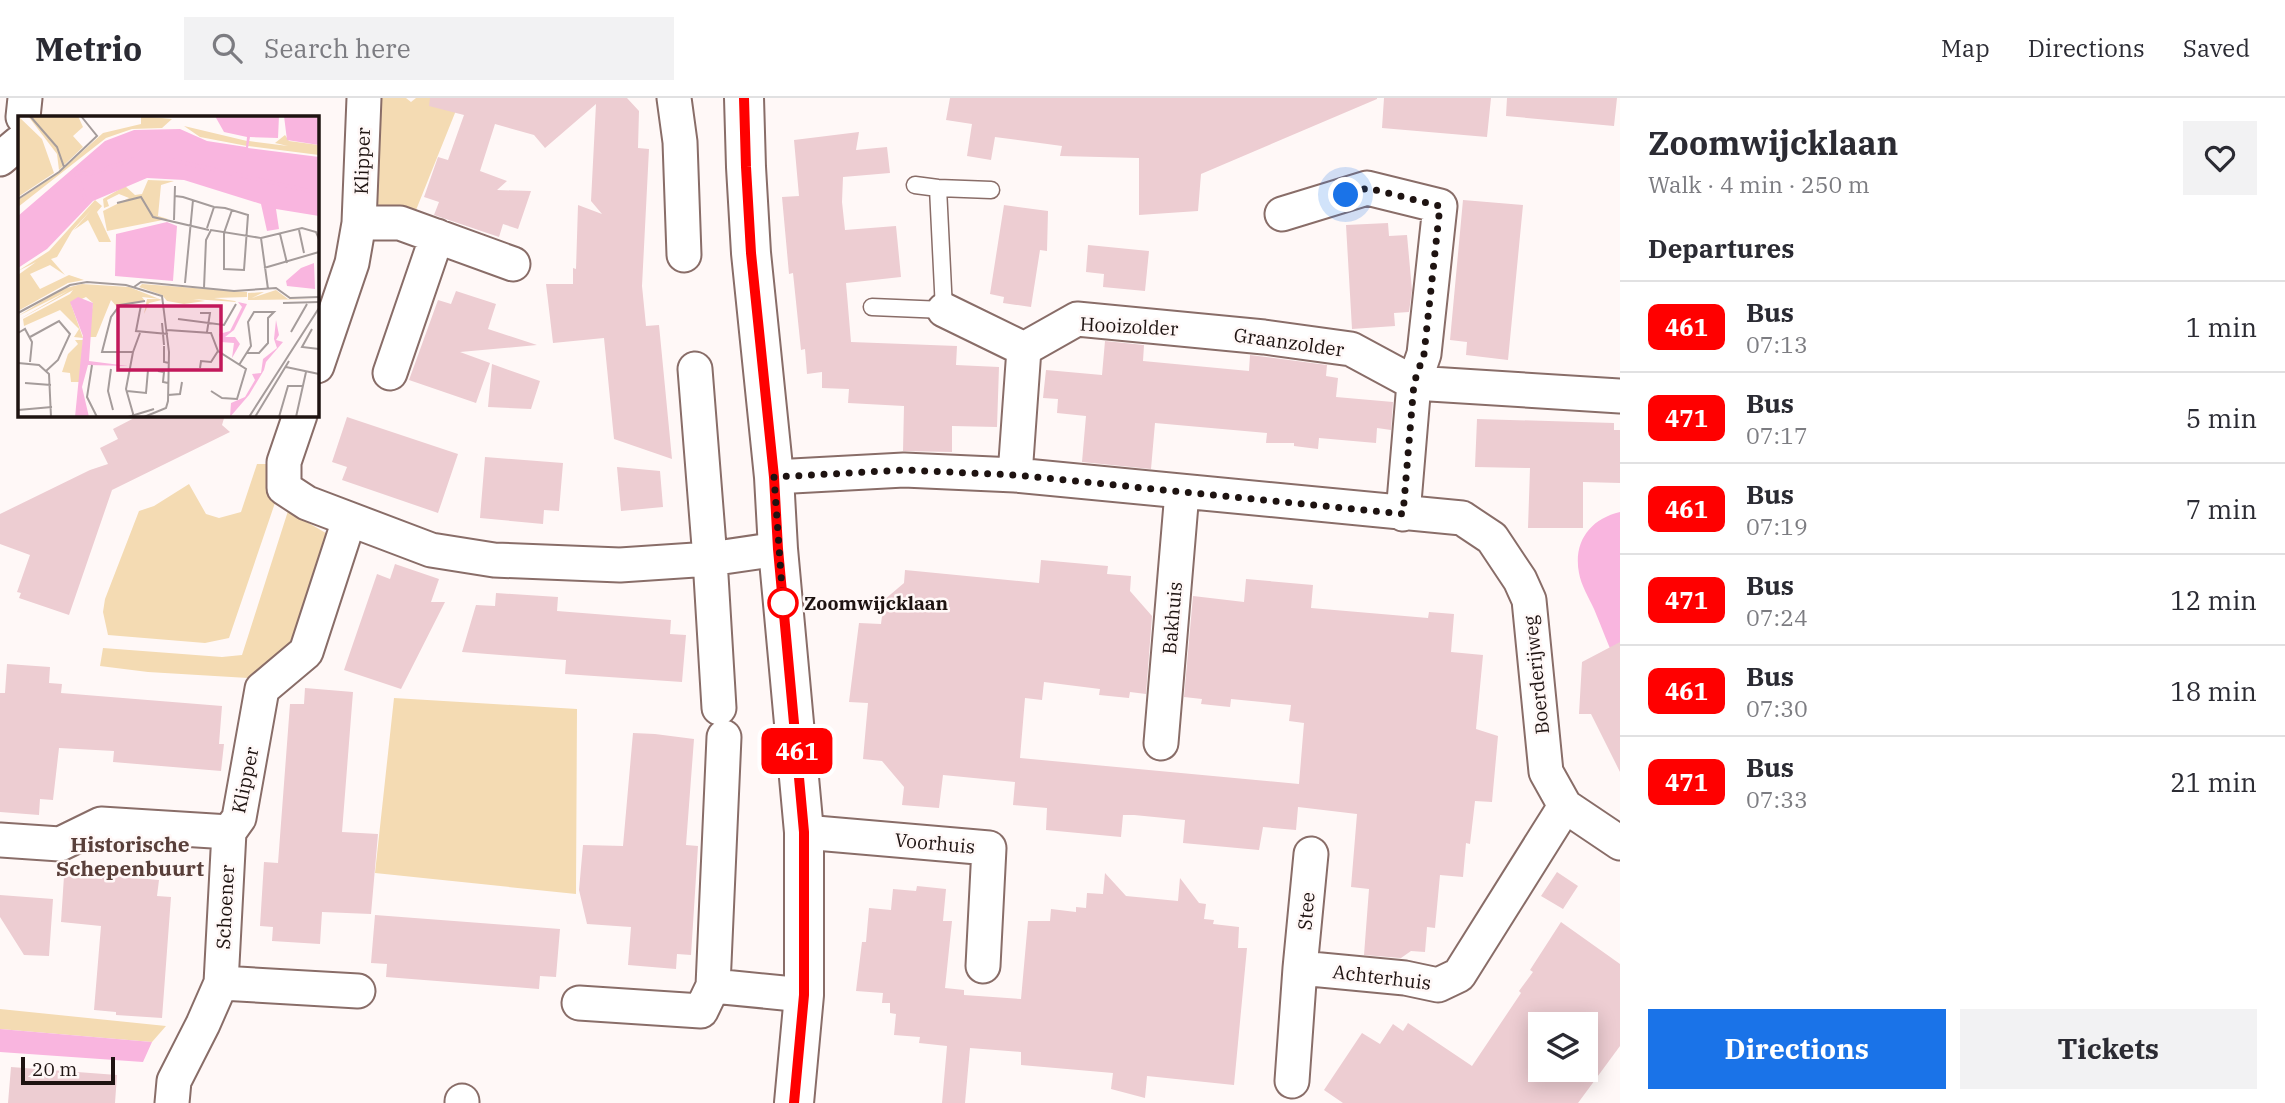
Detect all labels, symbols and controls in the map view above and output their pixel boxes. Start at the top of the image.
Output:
search box [184,17,674,80]
text: Metrio [35,27,142,70]
icon: search [208,29,246,67]
text: Search here [264,31,411,65]
text: Map [1941,32,1990,64]
text: Directions [2028,32,2145,64]
text: Saved [2183,32,2250,64]
inset map [18,116,318,416]
text: Zoomwijcklaan [1648,121,1898,164]
button: heart [2183,121,2257,195]
street label: Klipper [349,126,375,195]
text: Walk · 4 min · 250 m [1648,169,1870,199]
your location [1328,177,1363,212]
text: Departures [1648,231,1794,265]
text: Bus [1746,295,1794,329]
text: 1 min [2186,310,2257,344]
street label: Hooizolder [1079,311,1179,341]
text: 461 [1665,311,1708,343]
street label: Graanzolder [1232,322,1346,362]
text: 07:13 [1746,329,1808,359]
text: Bus [1746,386,1794,420]
text: 5 min [2186,401,2257,435]
text: 471 [1665,402,1708,434]
text: 07:17 [1746,420,1808,450]
text: Bus [1746,477,1794,511]
text: 7 min [2186,492,2257,526]
text: 461 [1665,493,1708,525]
text: 07:19 [1746,511,1808,541]
text: Bus [1746,568,1794,602]
street label: Bakhuis [1157,581,1187,655]
text: 12 min [2170,583,2257,617]
text: 471 [1665,584,1708,616]
marker: Zoomwijcklaan [768,588,798,618]
place label: Zoomwijcklaan [804,591,949,615]
text: 07:24 [1746,602,1808,632]
street label: Boerderijweg [1518,614,1554,736]
text: Bus [1746,659,1794,693]
text: 18 min [2170,674,2257,708]
text: 461 [1665,675,1708,707]
text: 07:30 [1746,693,1808,723]
line badge: 461 [757,728,837,774]
text: 461 [775,735,819,767]
street label: Klipper [226,744,264,815]
text: Bus [1746,750,1794,784]
text: 21 min [2170,765,2257,799]
text: 471 [1665,766,1708,798]
text: 07:33 [1746,784,1808,814]
street label: Voorhuis [894,828,976,858]
district label: Historische Schepenbuurt [56,830,204,882]
street label: Schoener [211,864,239,950]
street label: Stee [1292,891,1320,931]
street label: Achterhuis [1332,959,1432,995]
button: Directions [1648,1009,1946,1089]
button: Tickets [1960,1009,2257,1089]
map controls [1528,1012,1598,1082]
button: layers [1528,1012,1598,1082]
scale bar [21,1054,116,1086]
text: 20 m [32,1057,77,1081]

